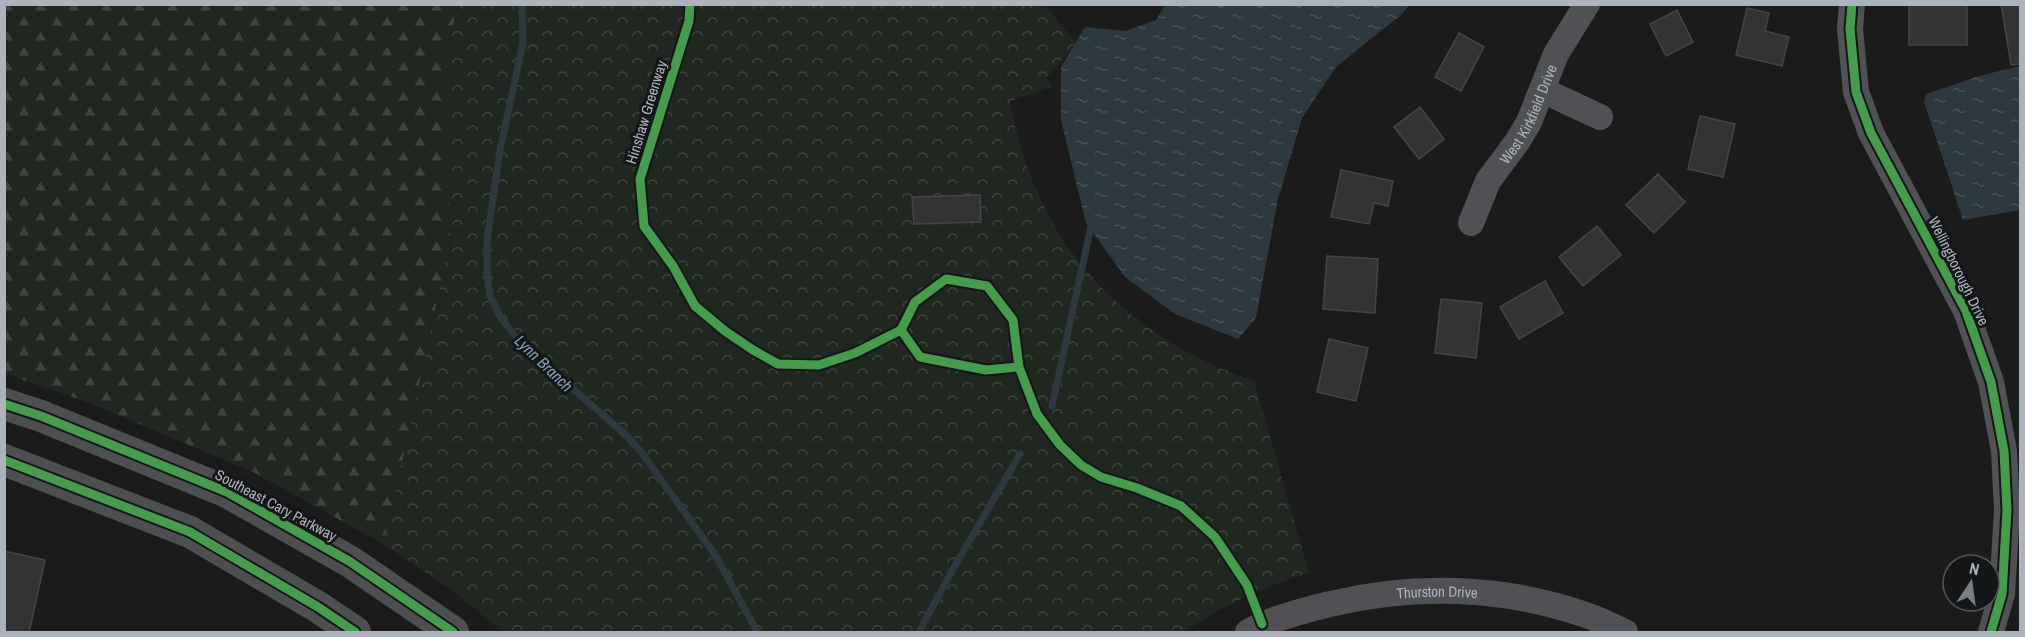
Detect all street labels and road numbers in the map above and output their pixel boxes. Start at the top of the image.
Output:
street label: Hinshaw Greenway [620,57,672,166]
street label: West Kirkfield Drive [1494,61,1561,168]
street label: Wellingborough Drive [1924,213,1995,329]
street label: Southeast Cary Parkway [211,464,341,546]
street label: Thurston Drive [1396,580,1479,603]

